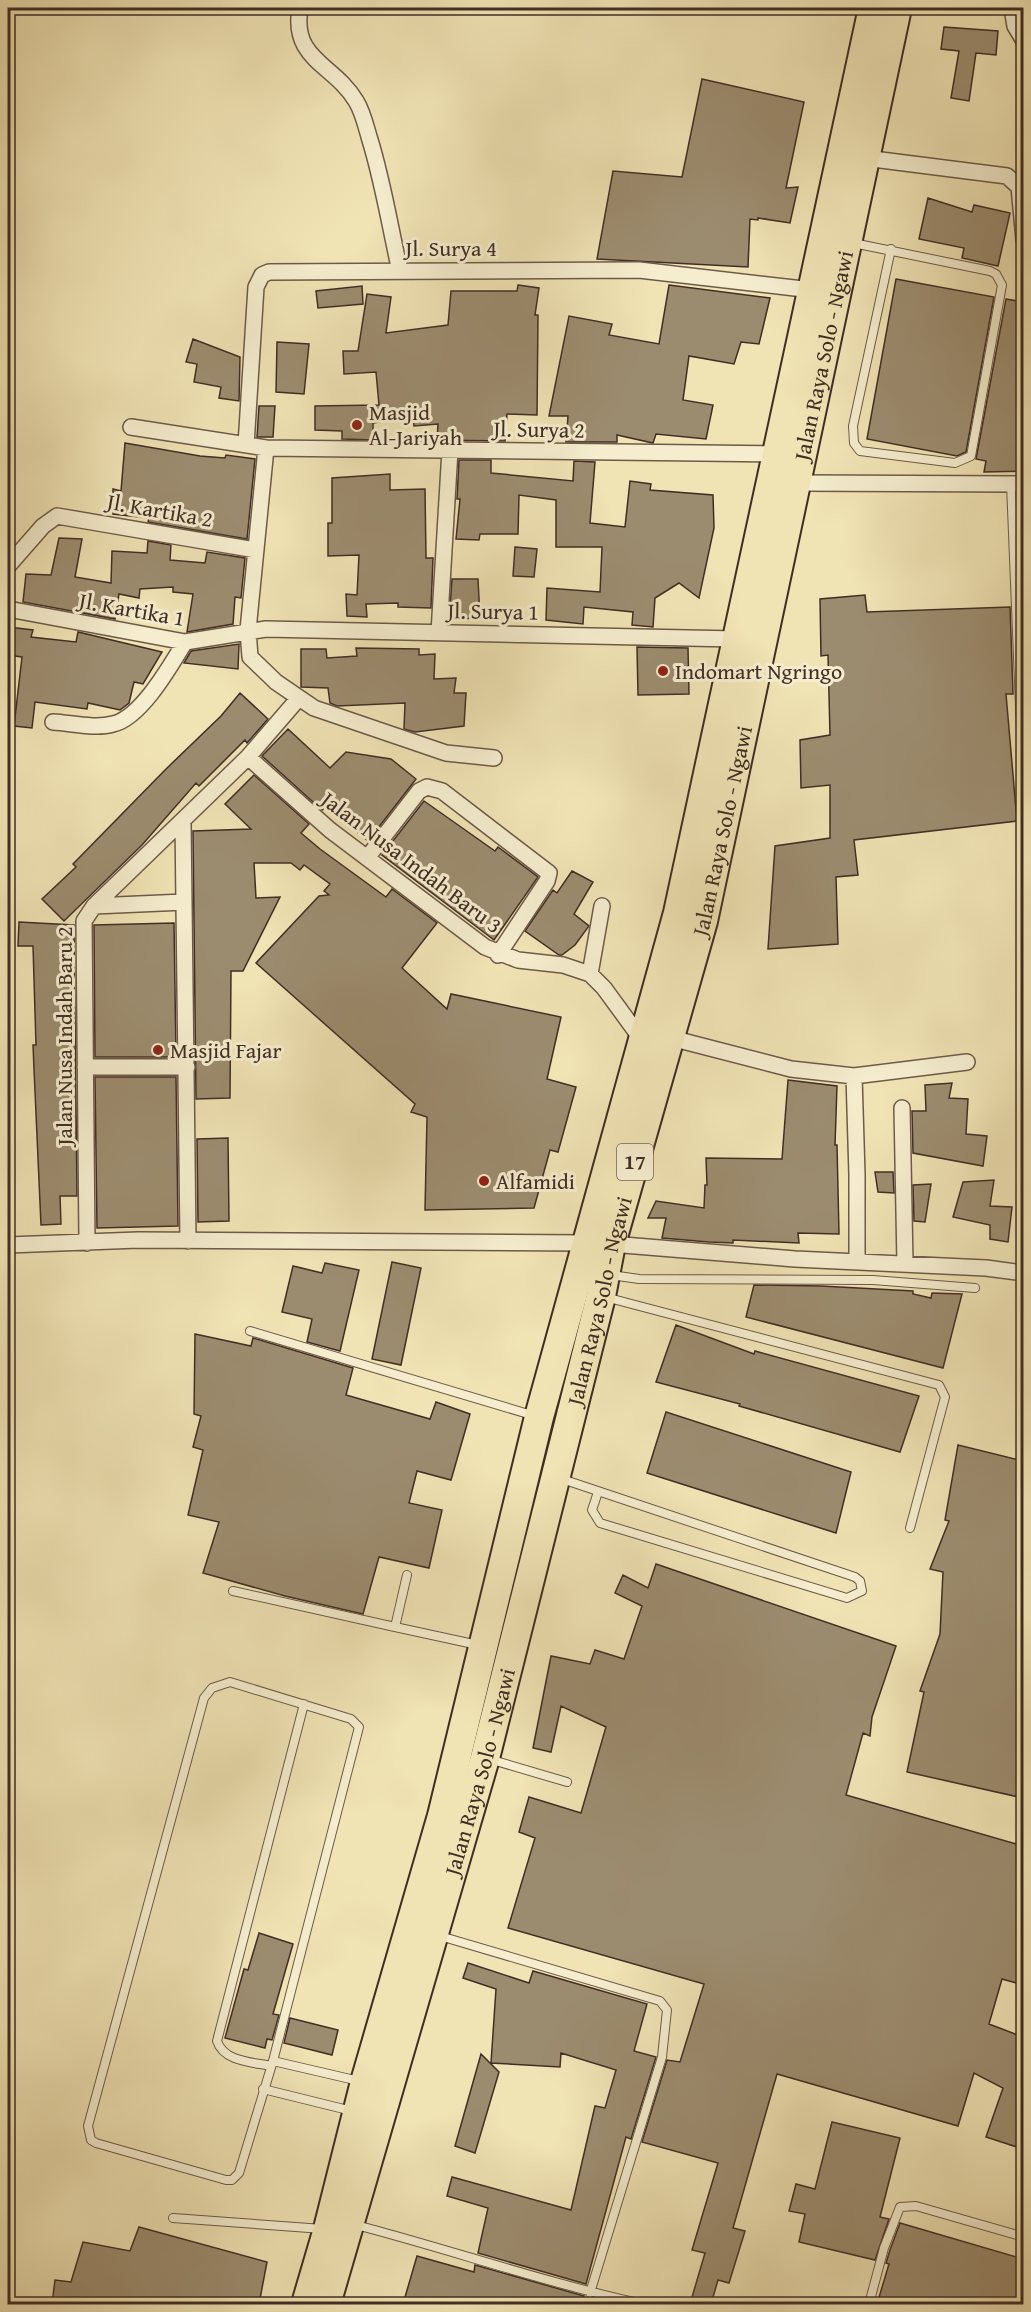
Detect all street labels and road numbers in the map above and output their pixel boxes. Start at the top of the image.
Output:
street label: Jl. Surya 4 [402,232,497,264]
street label: Jalan Raya Solo - Ngawi [785,247,861,466]
street label: Jl. Surya 2 [490,412,585,446]
street label: Jl. Kartika 2 [102,484,215,535]
street label: Jl. Kartika 1 [74,583,187,634]
street label: Jl. Surya 1 [444,594,539,628]
street label: Jalan Raya Solo - Ngawi [683,723,760,943]
street label: Jalan Nusa Indah Baru 3 [312,781,509,941]
street label: Jalan Nusa Indah Baru 2 [48,926,80,1149]
road number: 17 [617,1144,653,1180]
street label: Jalan Raya Solo - Ngawi [557,1192,640,1411]
street label: Jalan Raya Solo - Ngawi [435,1665,523,1882]

